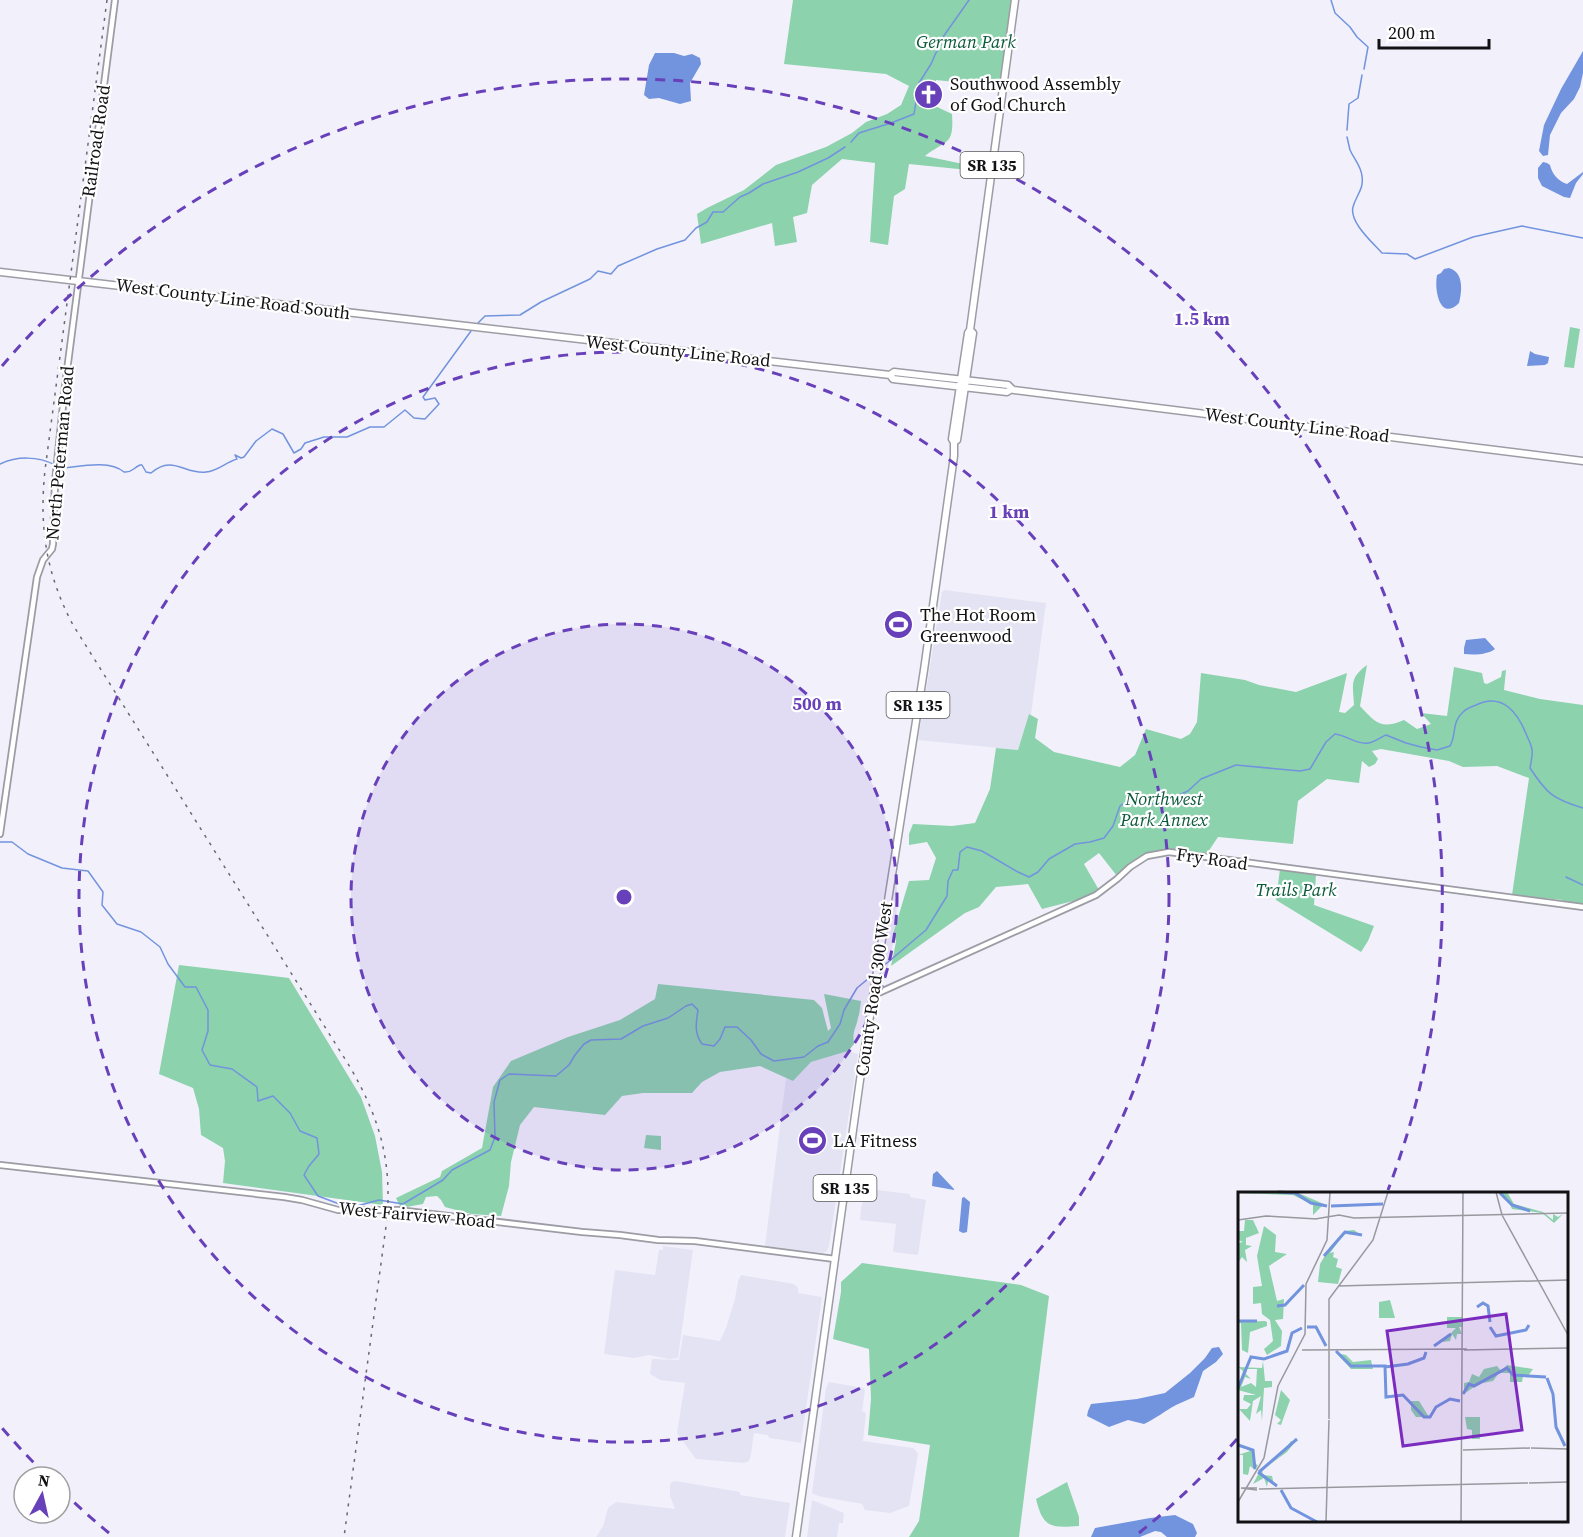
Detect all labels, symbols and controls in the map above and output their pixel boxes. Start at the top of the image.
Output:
scale bar [1379,12,1488,50]
text: 200 m [1388,20,1435,45]
park label: German Park [916,29,1016,54]
place label: Southwood Assembly of God Church [950,71,1121,117]
church icon: Southwood Assembly of God Church [913,78,945,110]
street label: Railroad Road [75,83,116,199]
road number: SR 135 [960,152,1024,178]
street label: West County Line Road South [114,272,352,325]
text: 1.5 km [1174,306,1230,331]
street label: West County Line Road [584,328,772,373]
street label: North Peterman Road [39,365,80,541]
street label: West County Line Road [1203,401,1391,448]
text: 1 km [989,499,1029,524]
place label: The Hot Room Greenwood [920,602,1036,648]
sports icon: The Hot Room Greenwood [883,609,915,641]
text: 500 m [792,691,842,716]
road number: SR 135 [886,692,950,718]
park label: Northwest Park Annex [1119,786,1208,832]
street label: Fry Road [1175,841,1249,876]
park label: Trails Park [1255,877,1337,902]
centre of rings [614,887,634,907]
street label: County Road 300 West [849,900,898,1078]
sports icon: LA Fitness [796,1125,828,1157]
place label: LA Fitness [833,1128,917,1153]
road number: SR 135 [814,1175,876,1201]
inset map [1238,1192,1568,1522]
street label: West Fairview Road [338,1195,496,1234]
north arrow [12,1465,72,1525]
text: N [37,1468,52,1492]

